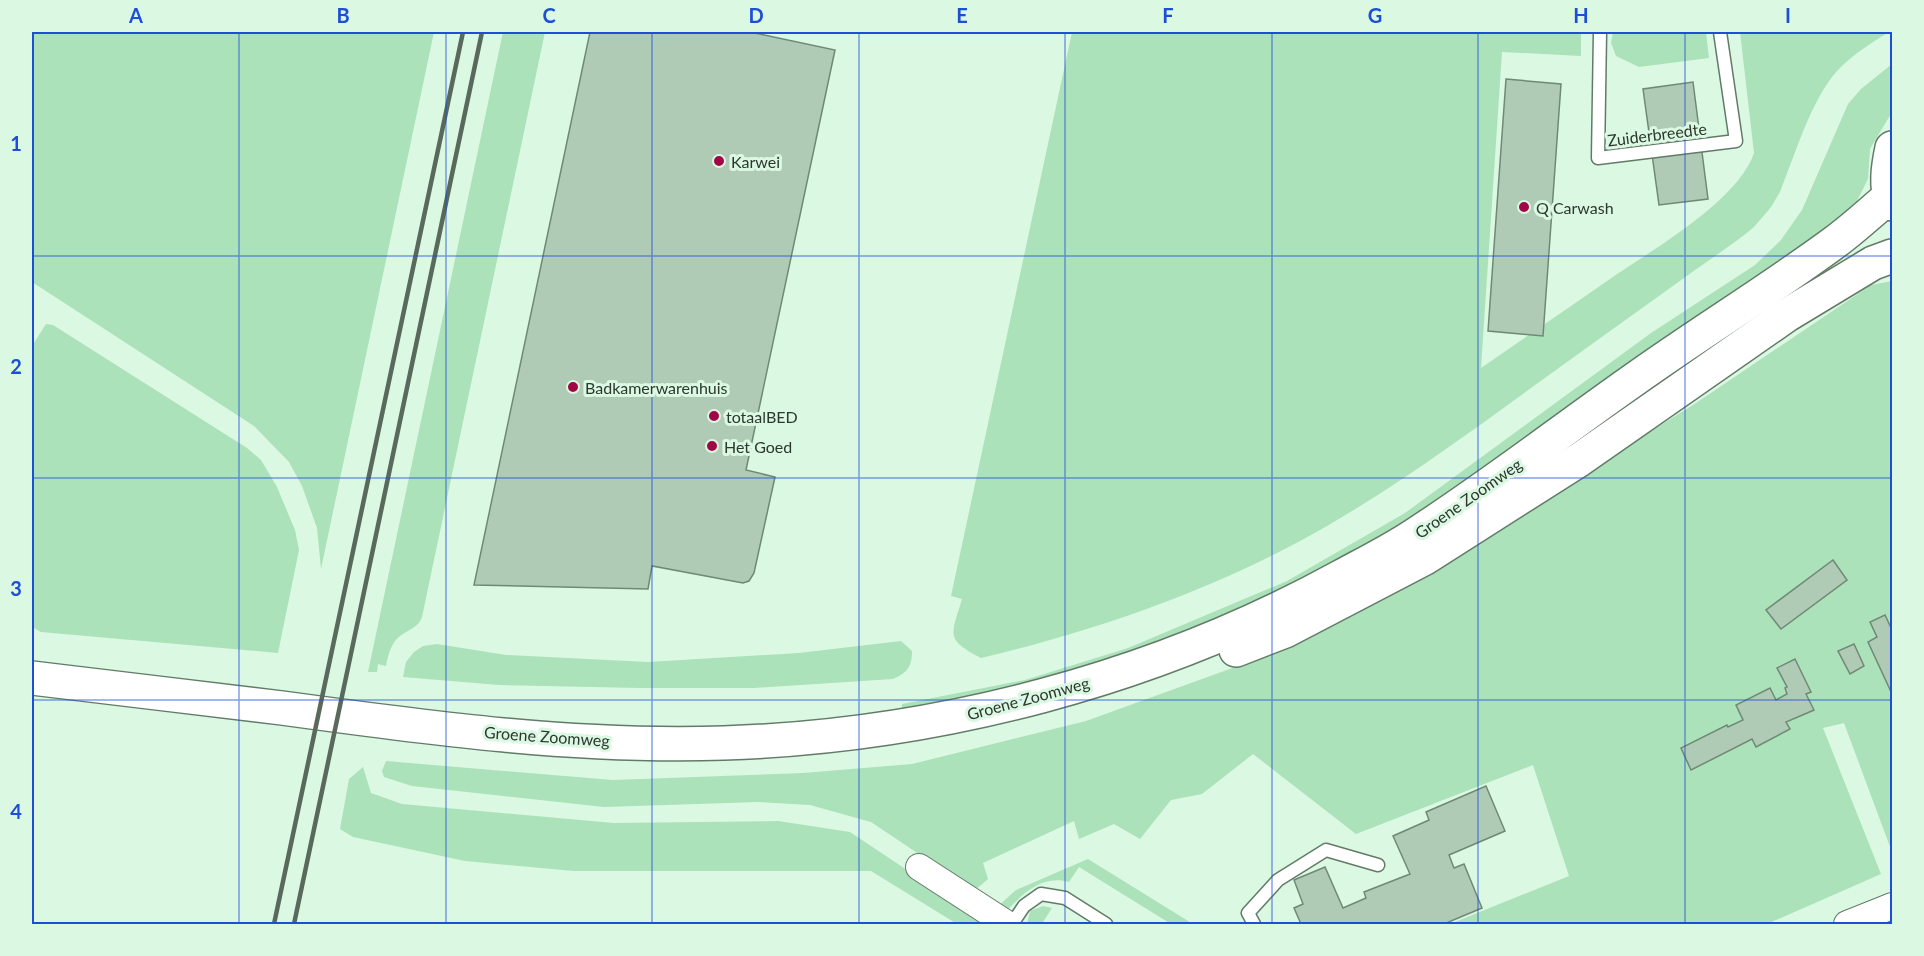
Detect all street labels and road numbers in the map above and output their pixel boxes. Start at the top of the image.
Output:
street label: Zuiderbreedte [1606,118,1708,150]
street label: Groene Zoomweg [1411,454,1525,542]
street label: Groene Zoomweg [965,673,1091,723]
street label: Groene Zoomweg [484,722,610,750]

